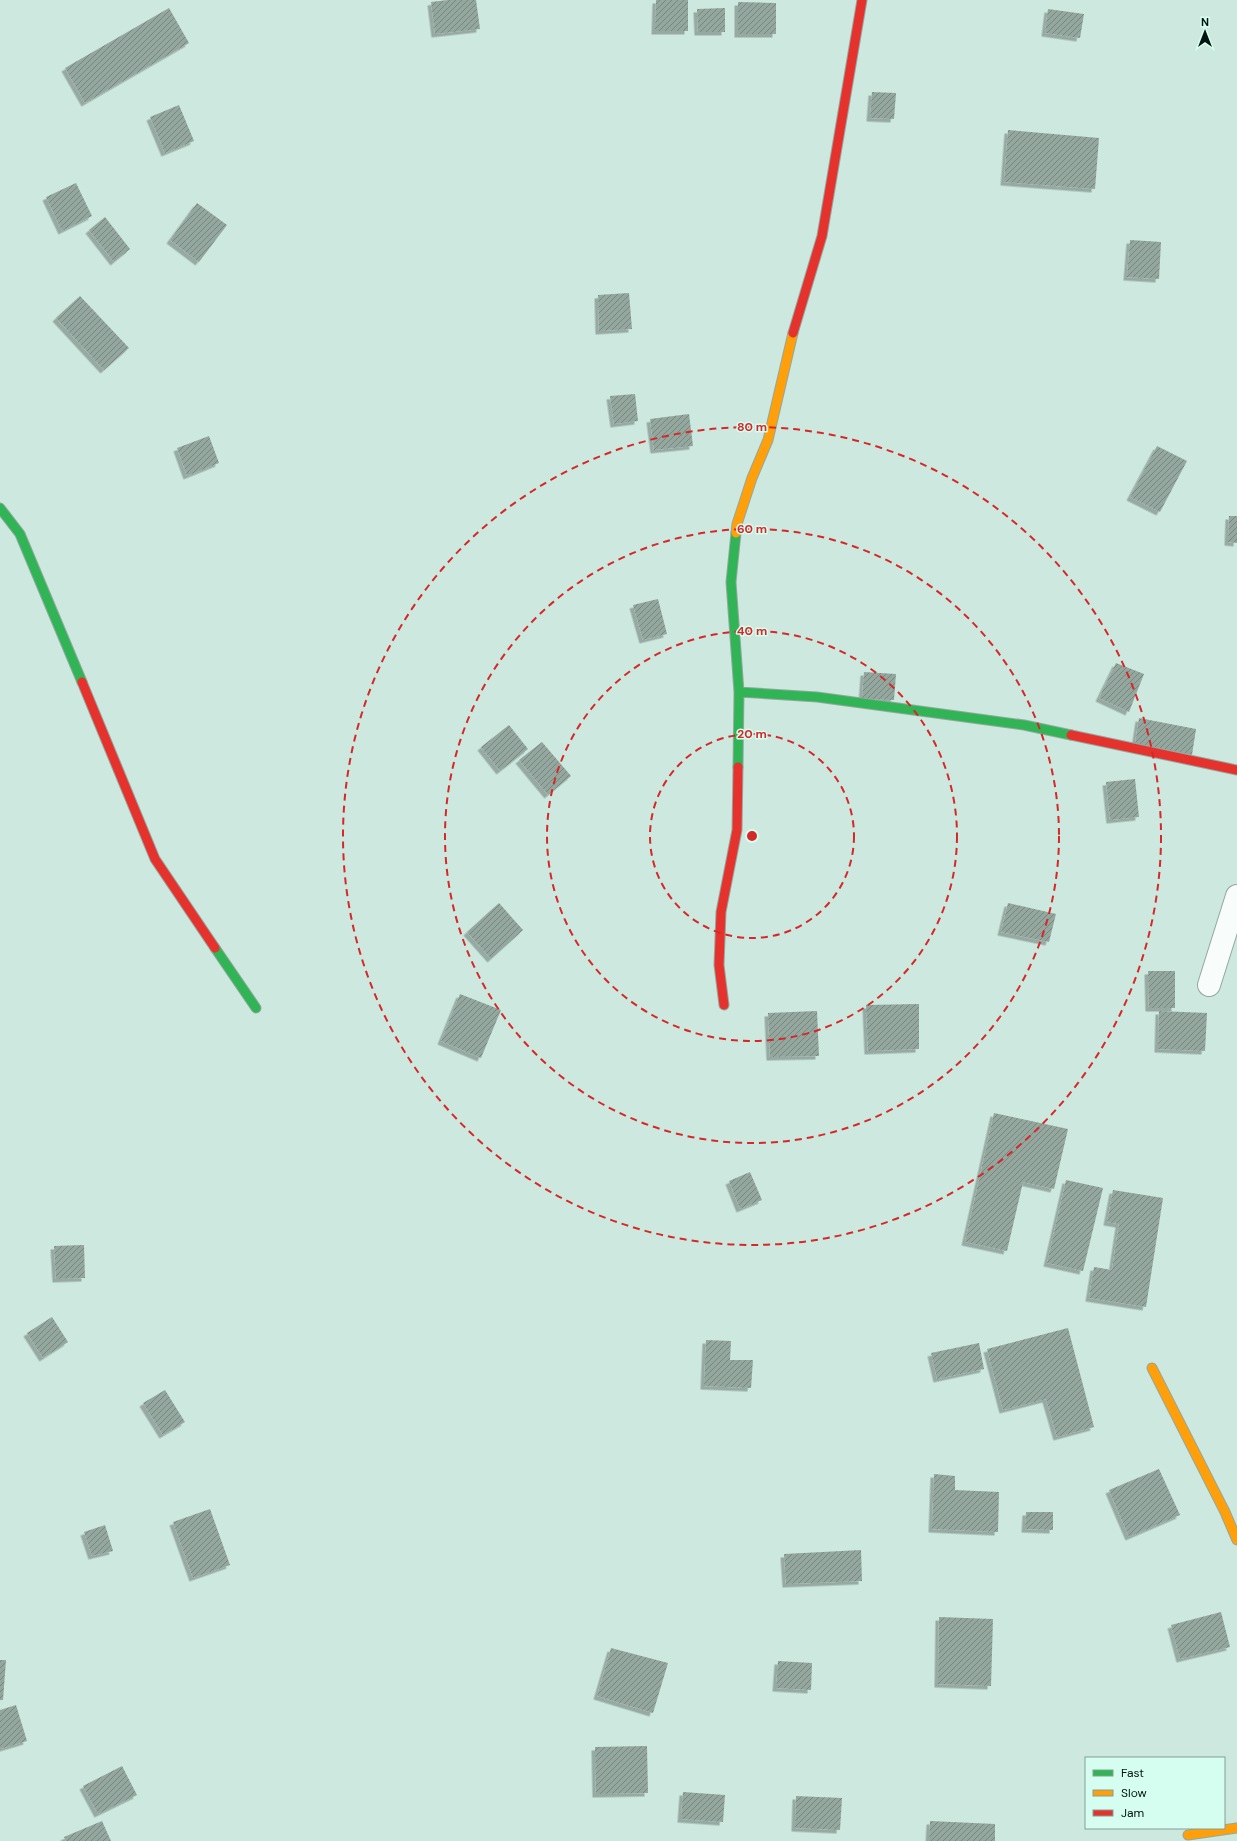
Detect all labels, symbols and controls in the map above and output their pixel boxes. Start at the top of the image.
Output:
north arrow [1185,12,1225,52]
text: N [1201,15,1209,29]
text: 80 m [737,419,767,435]
text: 60 m [737,521,767,537]
text: 40 m [737,623,767,639]
text: 20 m [737,726,767,742]
centre of rings [745,829,759,843]
legend [1085,1757,1225,1829]
text: Fast [1121,1765,1144,1781]
text: Slow [1121,1785,1147,1801]
text: Jam [1121,1805,1144,1821]

